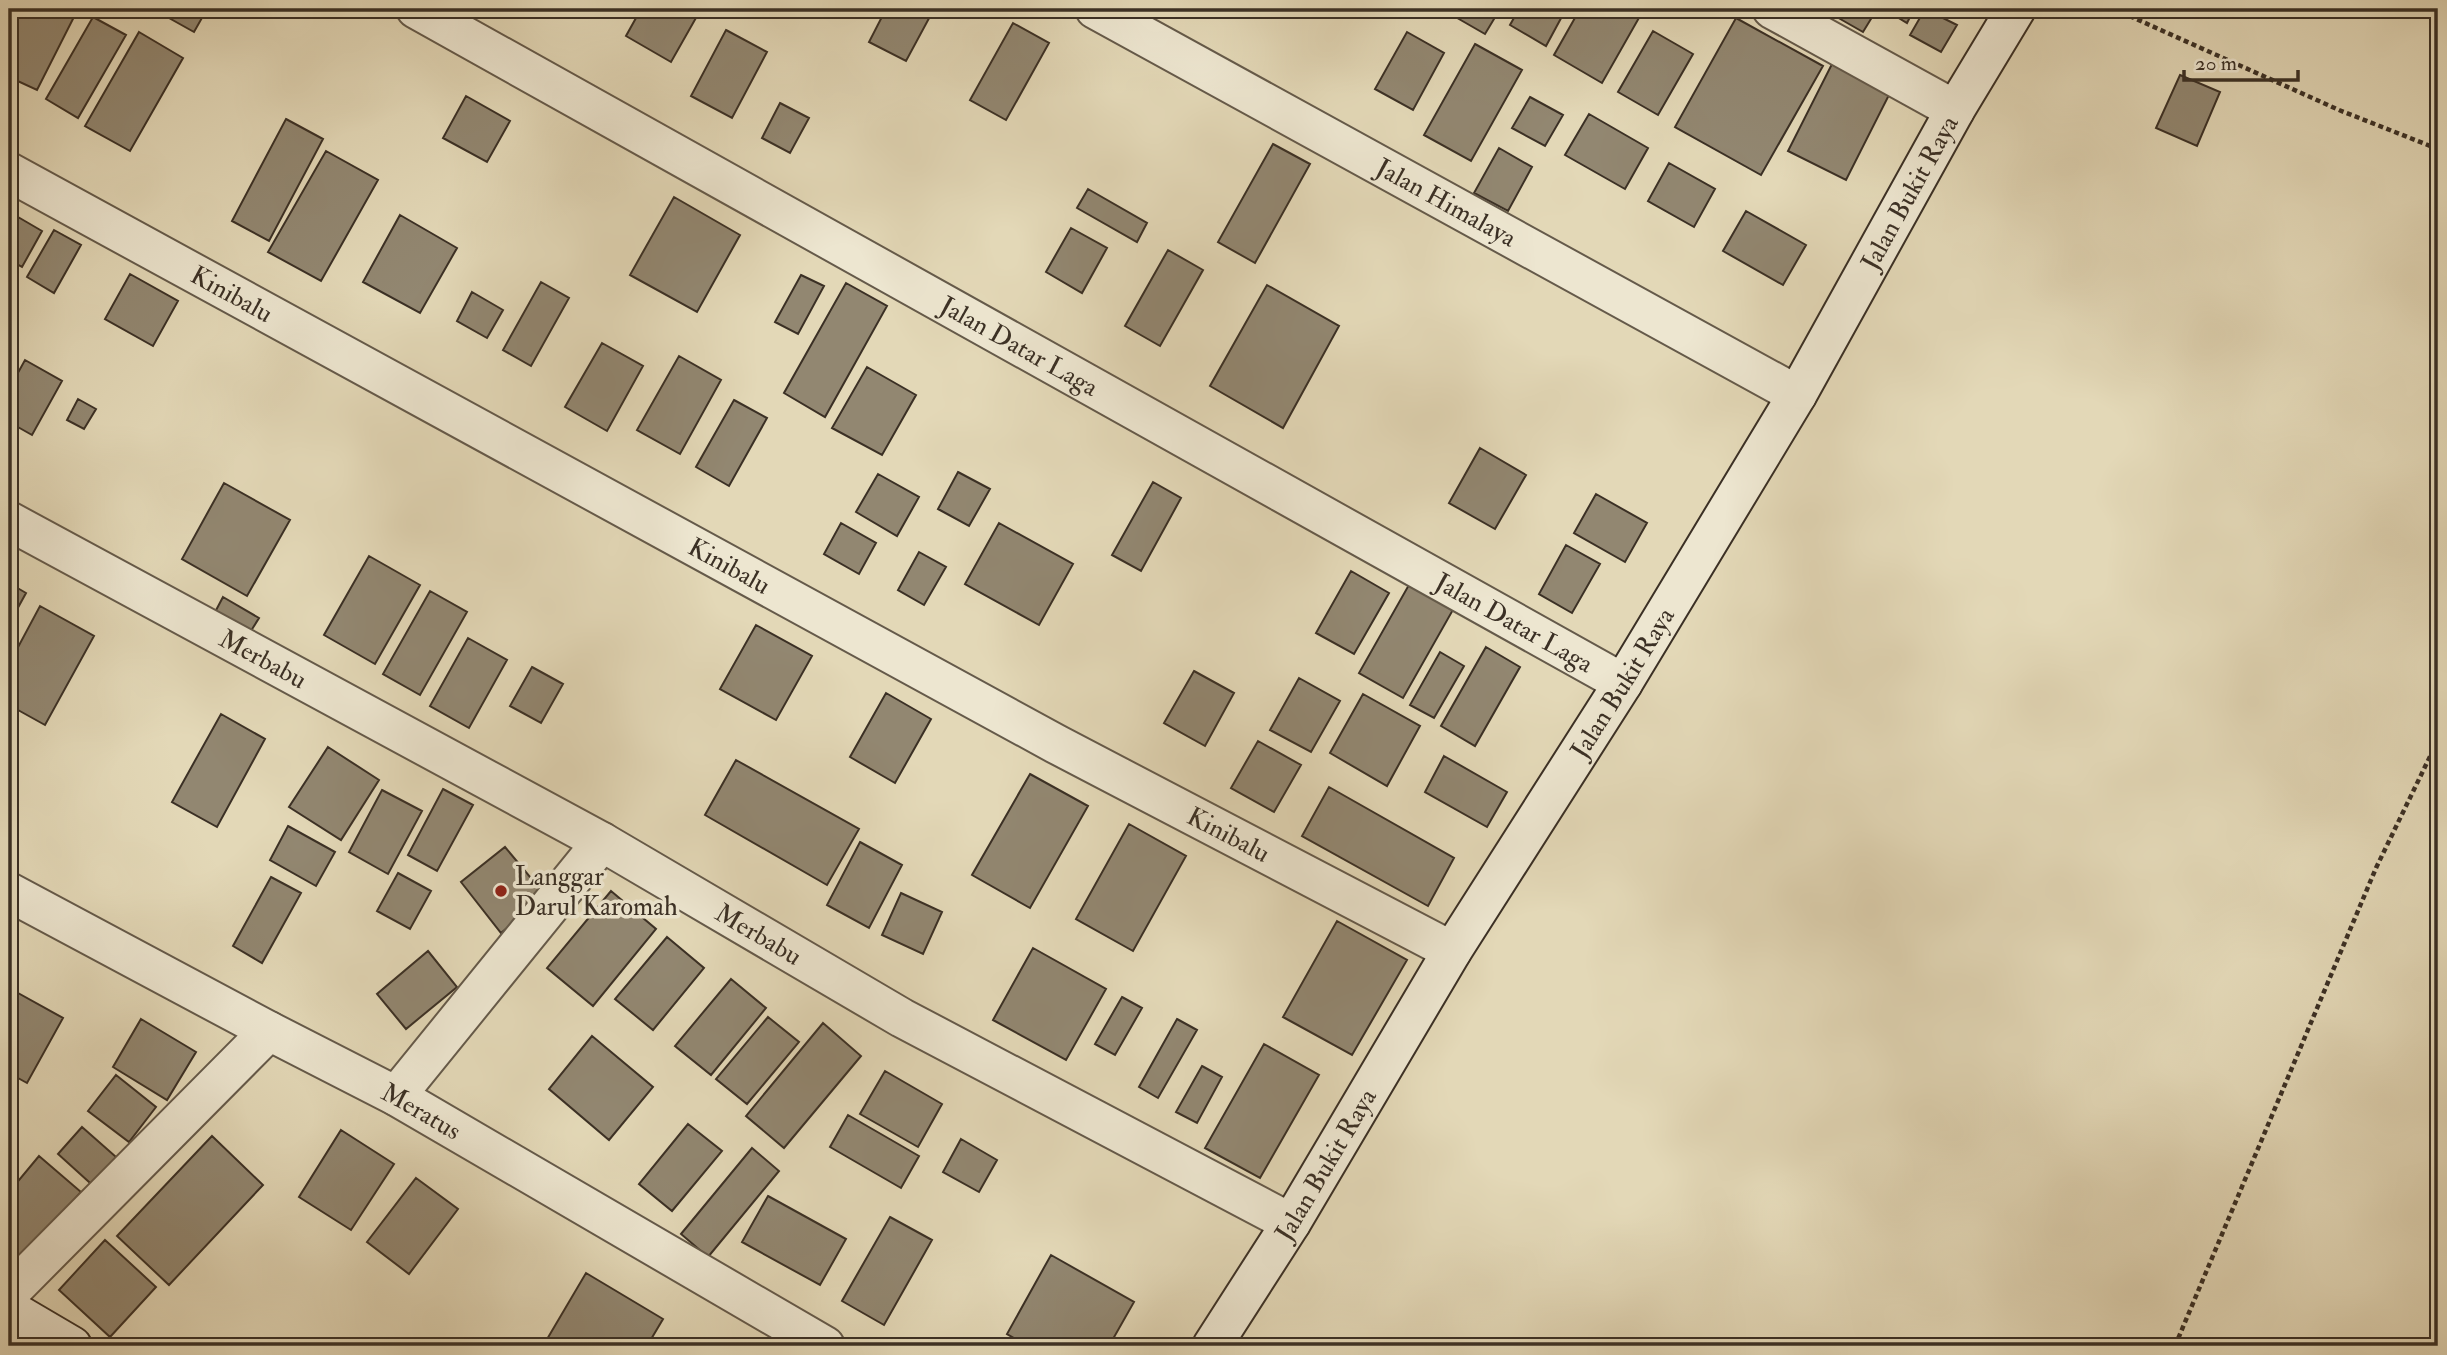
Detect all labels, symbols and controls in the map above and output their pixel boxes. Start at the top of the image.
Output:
scale bar [2184,38,2298,82]
text: 20 m [2195,50,2237,77]
street label: Jalan Bukit Raya [1854,110,1966,277]
street label: Jalan Himalaya [1369,151,1522,255]
street label: Kinibalu [185,259,278,330]
street label: Jalan Datar Laga [933,289,1104,404]
street label: Kinibalu [682,531,776,602]
street label: Jalan Datar Laga [1428,566,1599,680]
street label: Jalan Bukit Raya [1564,602,1682,766]
street label: Merbabu [213,623,312,696]
street label: Kinibalu [1182,800,1275,870]
place label: Langgar Darul Karomah [515,861,678,923]
marker: Langgar Darul Karomah [493,883,509,899]
street label: Merbabu [709,897,807,973]
street label: Meratus [376,1076,467,1147]
street label: Jalan Bukit Raya [1268,1083,1384,1248]

